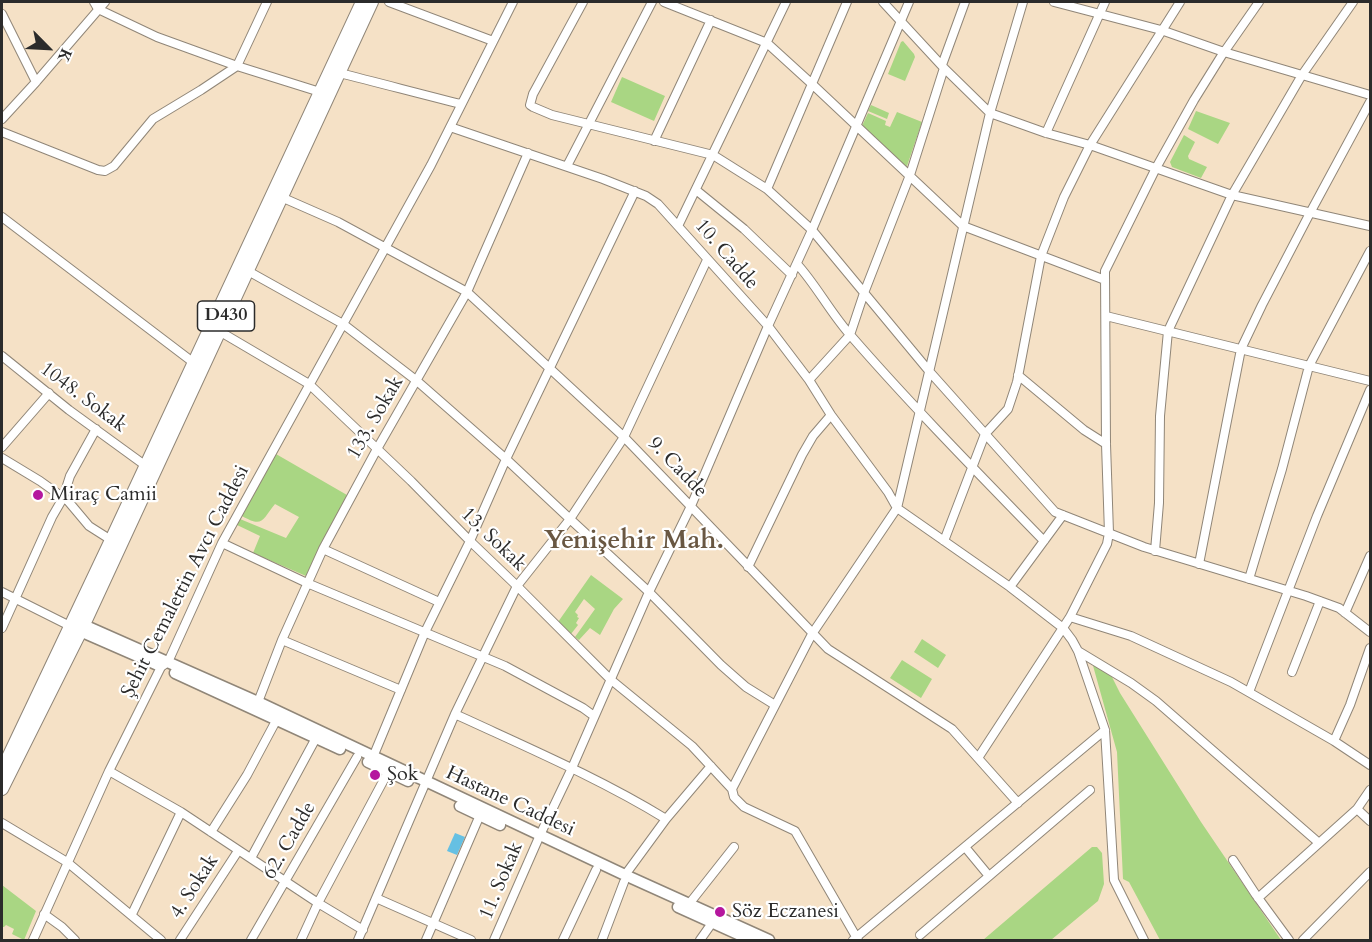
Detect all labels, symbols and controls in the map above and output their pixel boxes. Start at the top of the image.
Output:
north arrow [18,18,78,78]
text: K [52,45,77,66]
street label: 10. Cadde [689,215,763,295]
road number: D430 [198,301,254,331]
street label: 1048. Sokak [35,358,131,438]
street label: 133. Sokak [343,372,409,464]
street label: 9. Cadde [642,433,712,503]
street label: Şehit Cemalettin Avcı Caddesi [117,462,255,702]
place label: Miraç Camii [50,483,157,507]
marker: Miraç Camii [31,488,45,502]
street label: 13. Sokak [455,503,531,577]
district label: Yenişehir Mah. [544,526,724,558]
street label: Hastane Caddesi [442,762,578,842]
place label: Şok [387,763,419,787]
marker: Şok [368,768,382,782]
street label: 62. Cadde [258,798,322,884]
street label: 11. Sokak [475,839,529,923]
street label: 4. Sokak [165,850,225,924]
place label: Söz Eczanesi [732,900,839,924]
marker: Söz Eczanesi [713,905,727,919]

